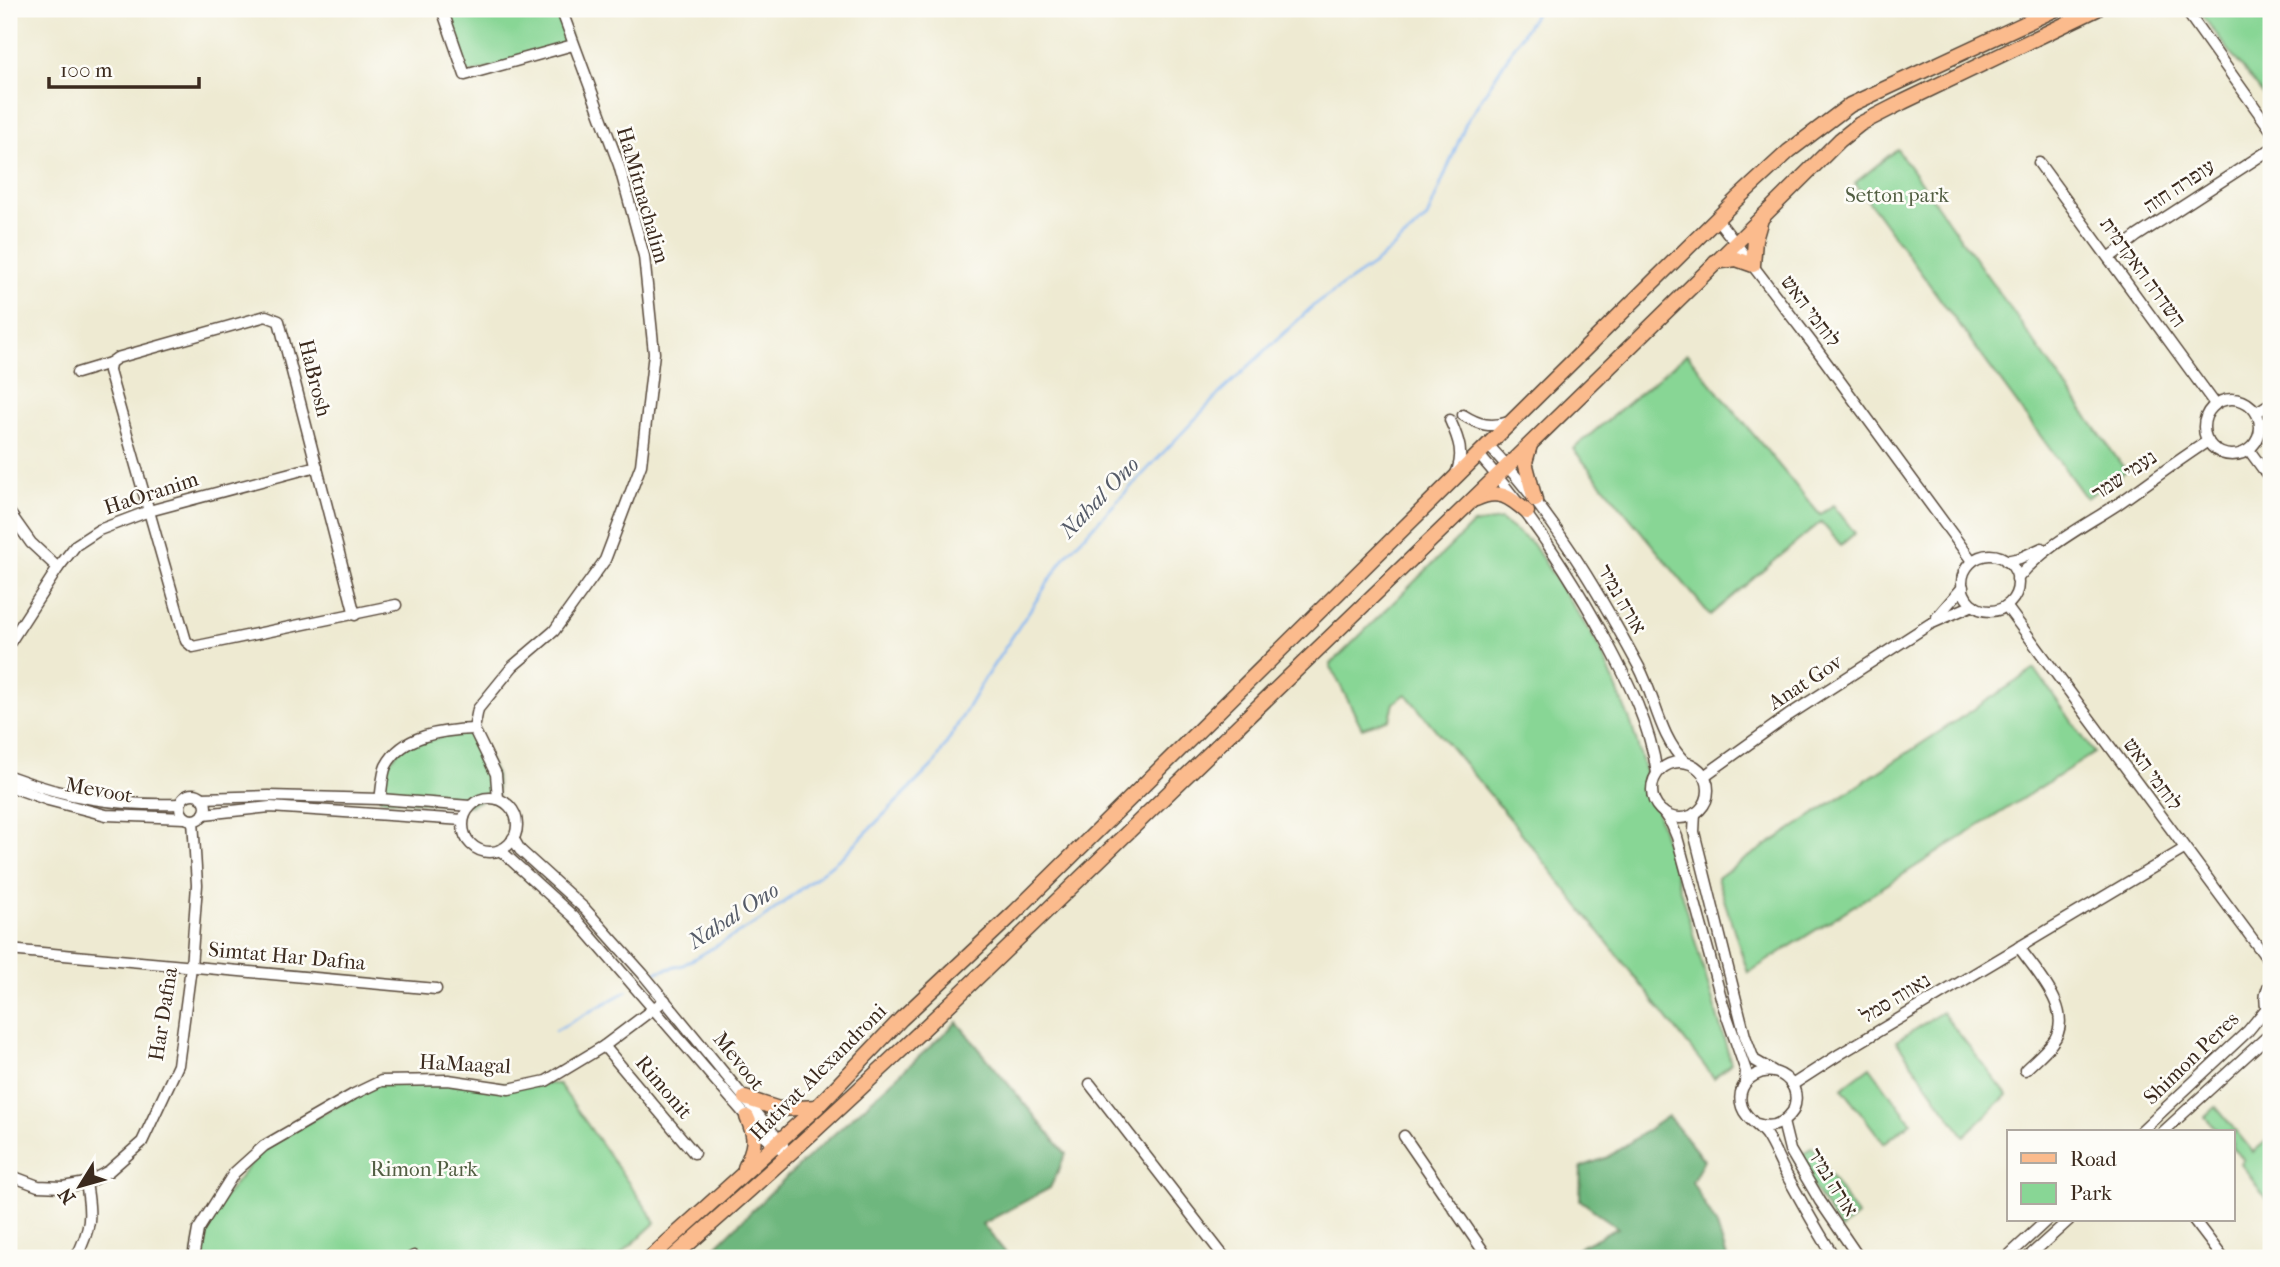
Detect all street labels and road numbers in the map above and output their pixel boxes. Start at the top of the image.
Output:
street label: HaMitnachalim [612,124,674,267]
street label: עופרה חזה [2139,154,2219,218]
street label: השדרה האקדמית [2095,212,2191,332]
street label: לוחמי האש [1776,270,1846,352]
street label: HaBrosh [294,337,336,419]
street label: נעמי שמר [2087,445,2161,505]
street label: HaOranim [101,466,202,519]
street label: אורה נמיר [1593,560,1651,638]
street label: Anat Gov [1763,649,1847,715]
street label: לוחמי האש [2119,733,2187,815]
street label: Mevoot [63,772,135,808]
street label: Simtat Har Dafna [207,937,367,975]
street label: Har Dafna [144,965,182,1062]
street label: נאווה סמל [1856,968,1934,1028]
street label: Hativat Alexandroni [745,999,891,1145]
street label: Shimon Peres [2138,1006,2244,1109]
street label: Mevoot [708,1027,770,1095]
street label: HaMaagal [419,1050,512,1078]
street label: Rimonit [631,1051,698,1124]
street label: אורה נמיר [1803,1143,1863,1221]

